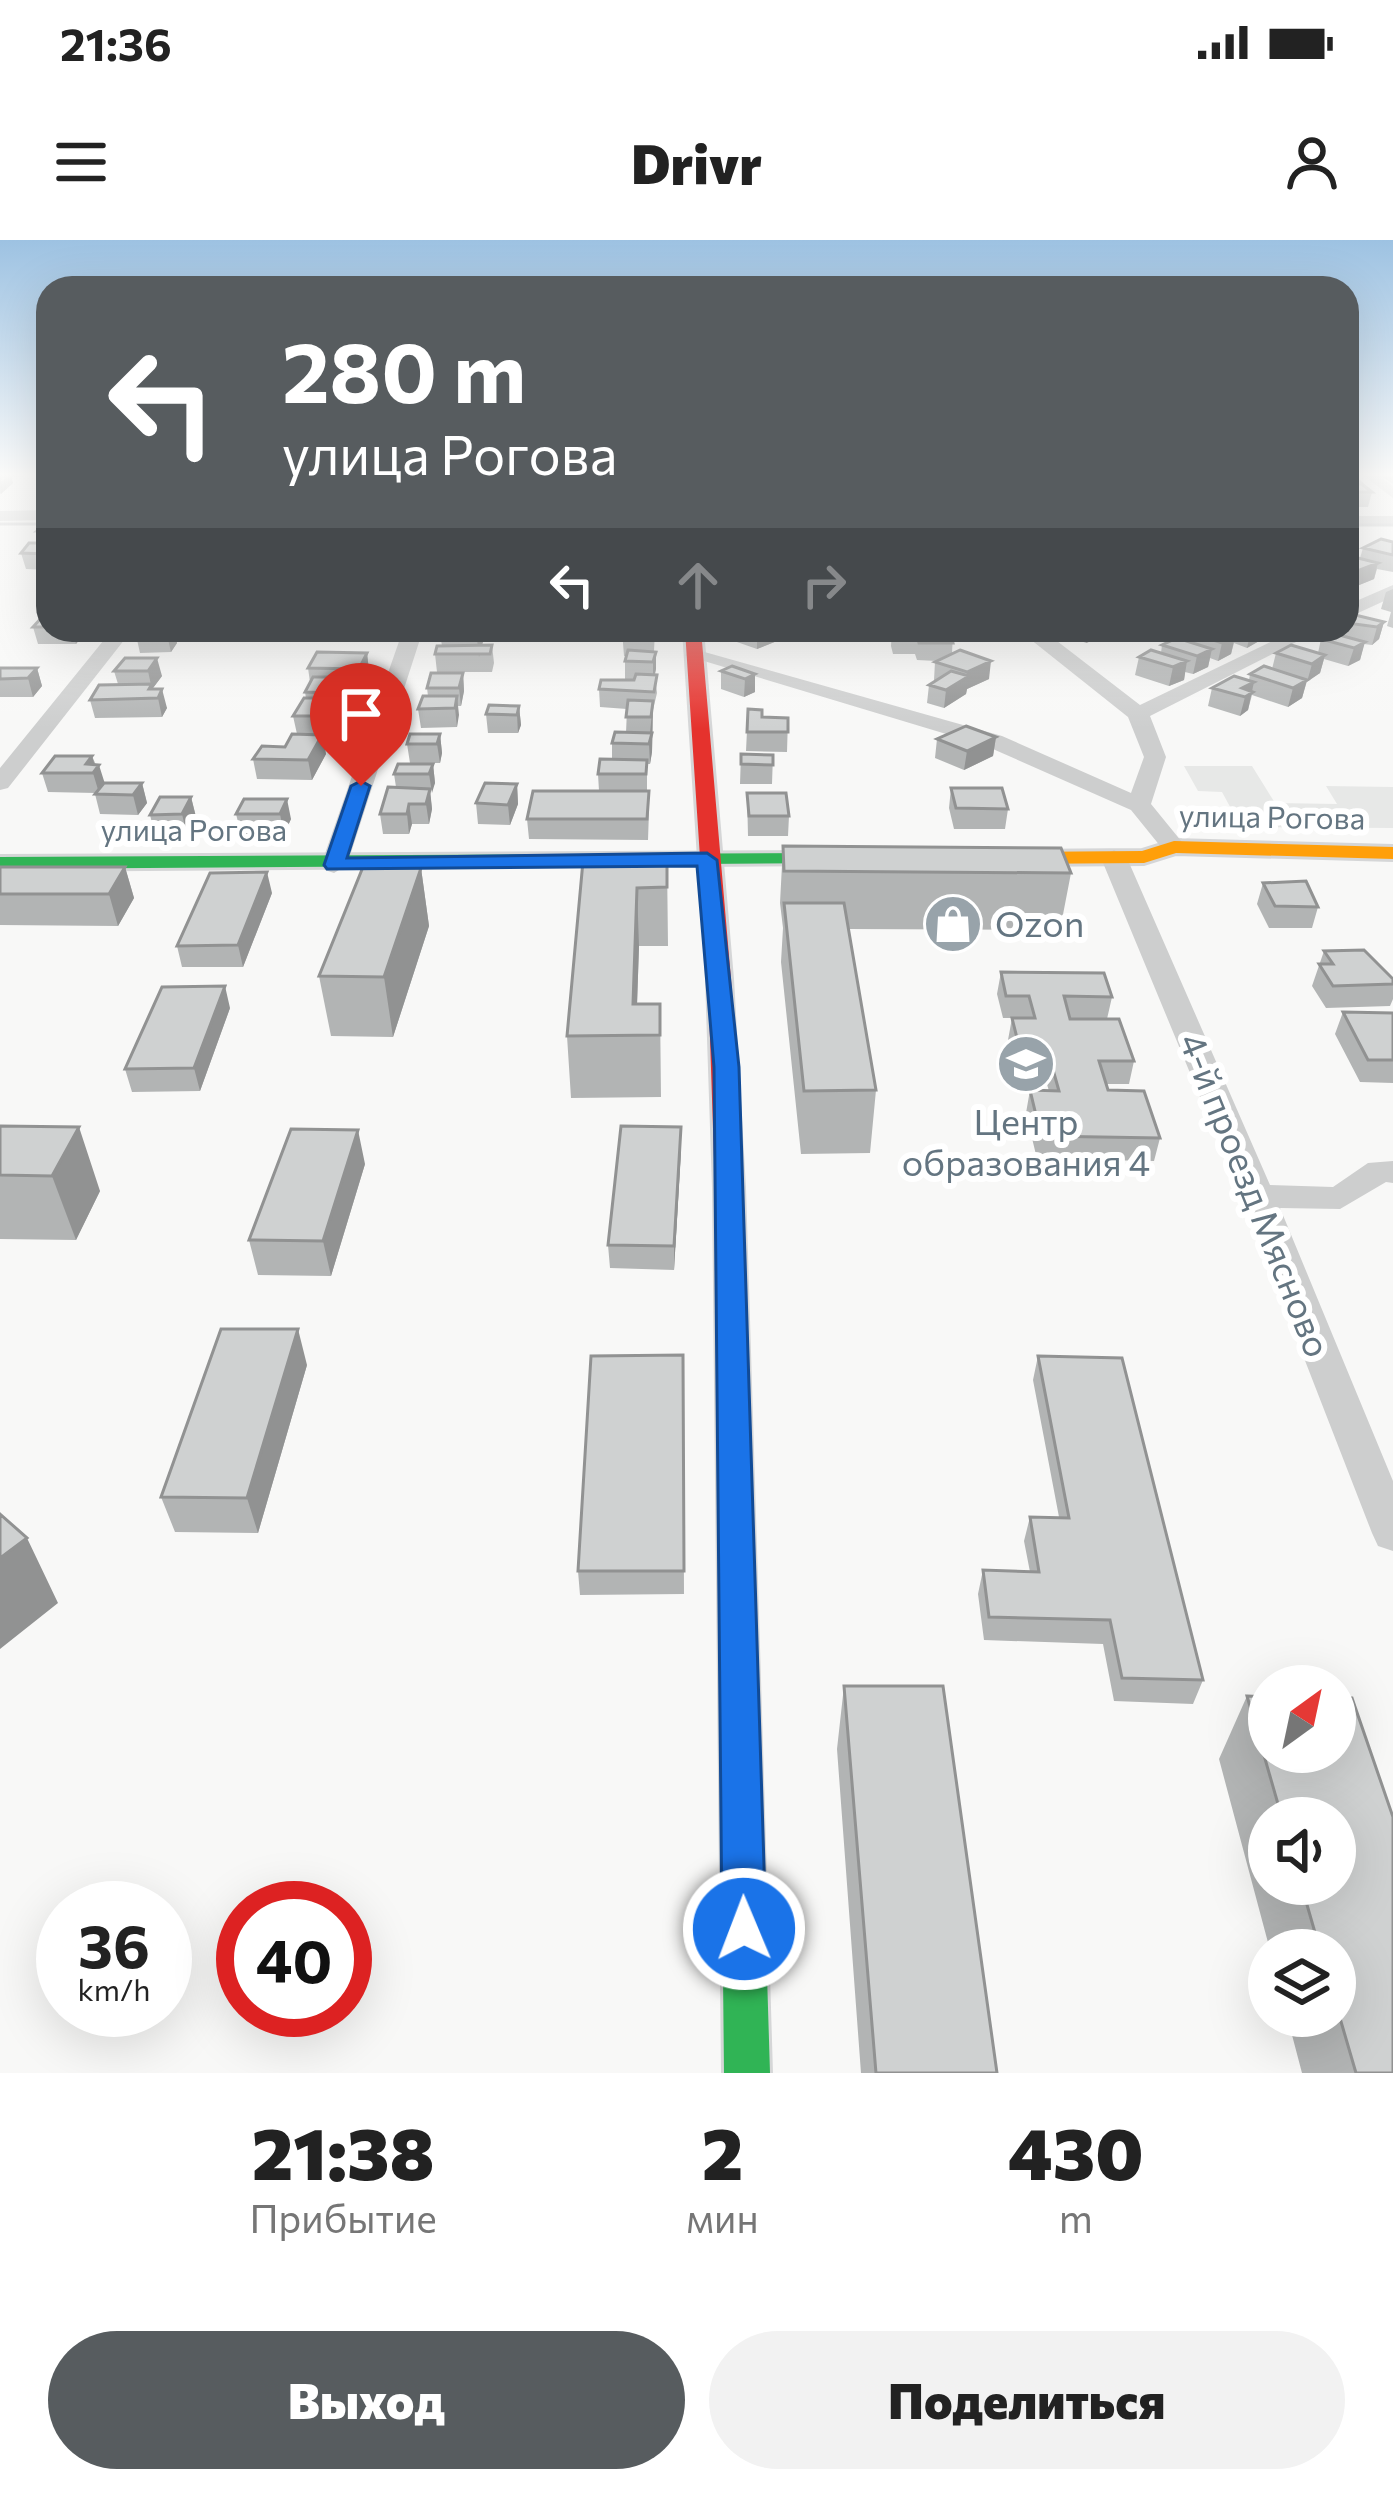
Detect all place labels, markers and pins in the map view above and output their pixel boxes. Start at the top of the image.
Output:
pin [310,663,412,786]
shop icon: Ozon [922,893,984,955]
place label: Ozon [995,900,1084,944]
school or university icon: Центр образования 4 [995,1033,1057,1095]
place label: Центр образования 4 [902,1098,1150,1183]

